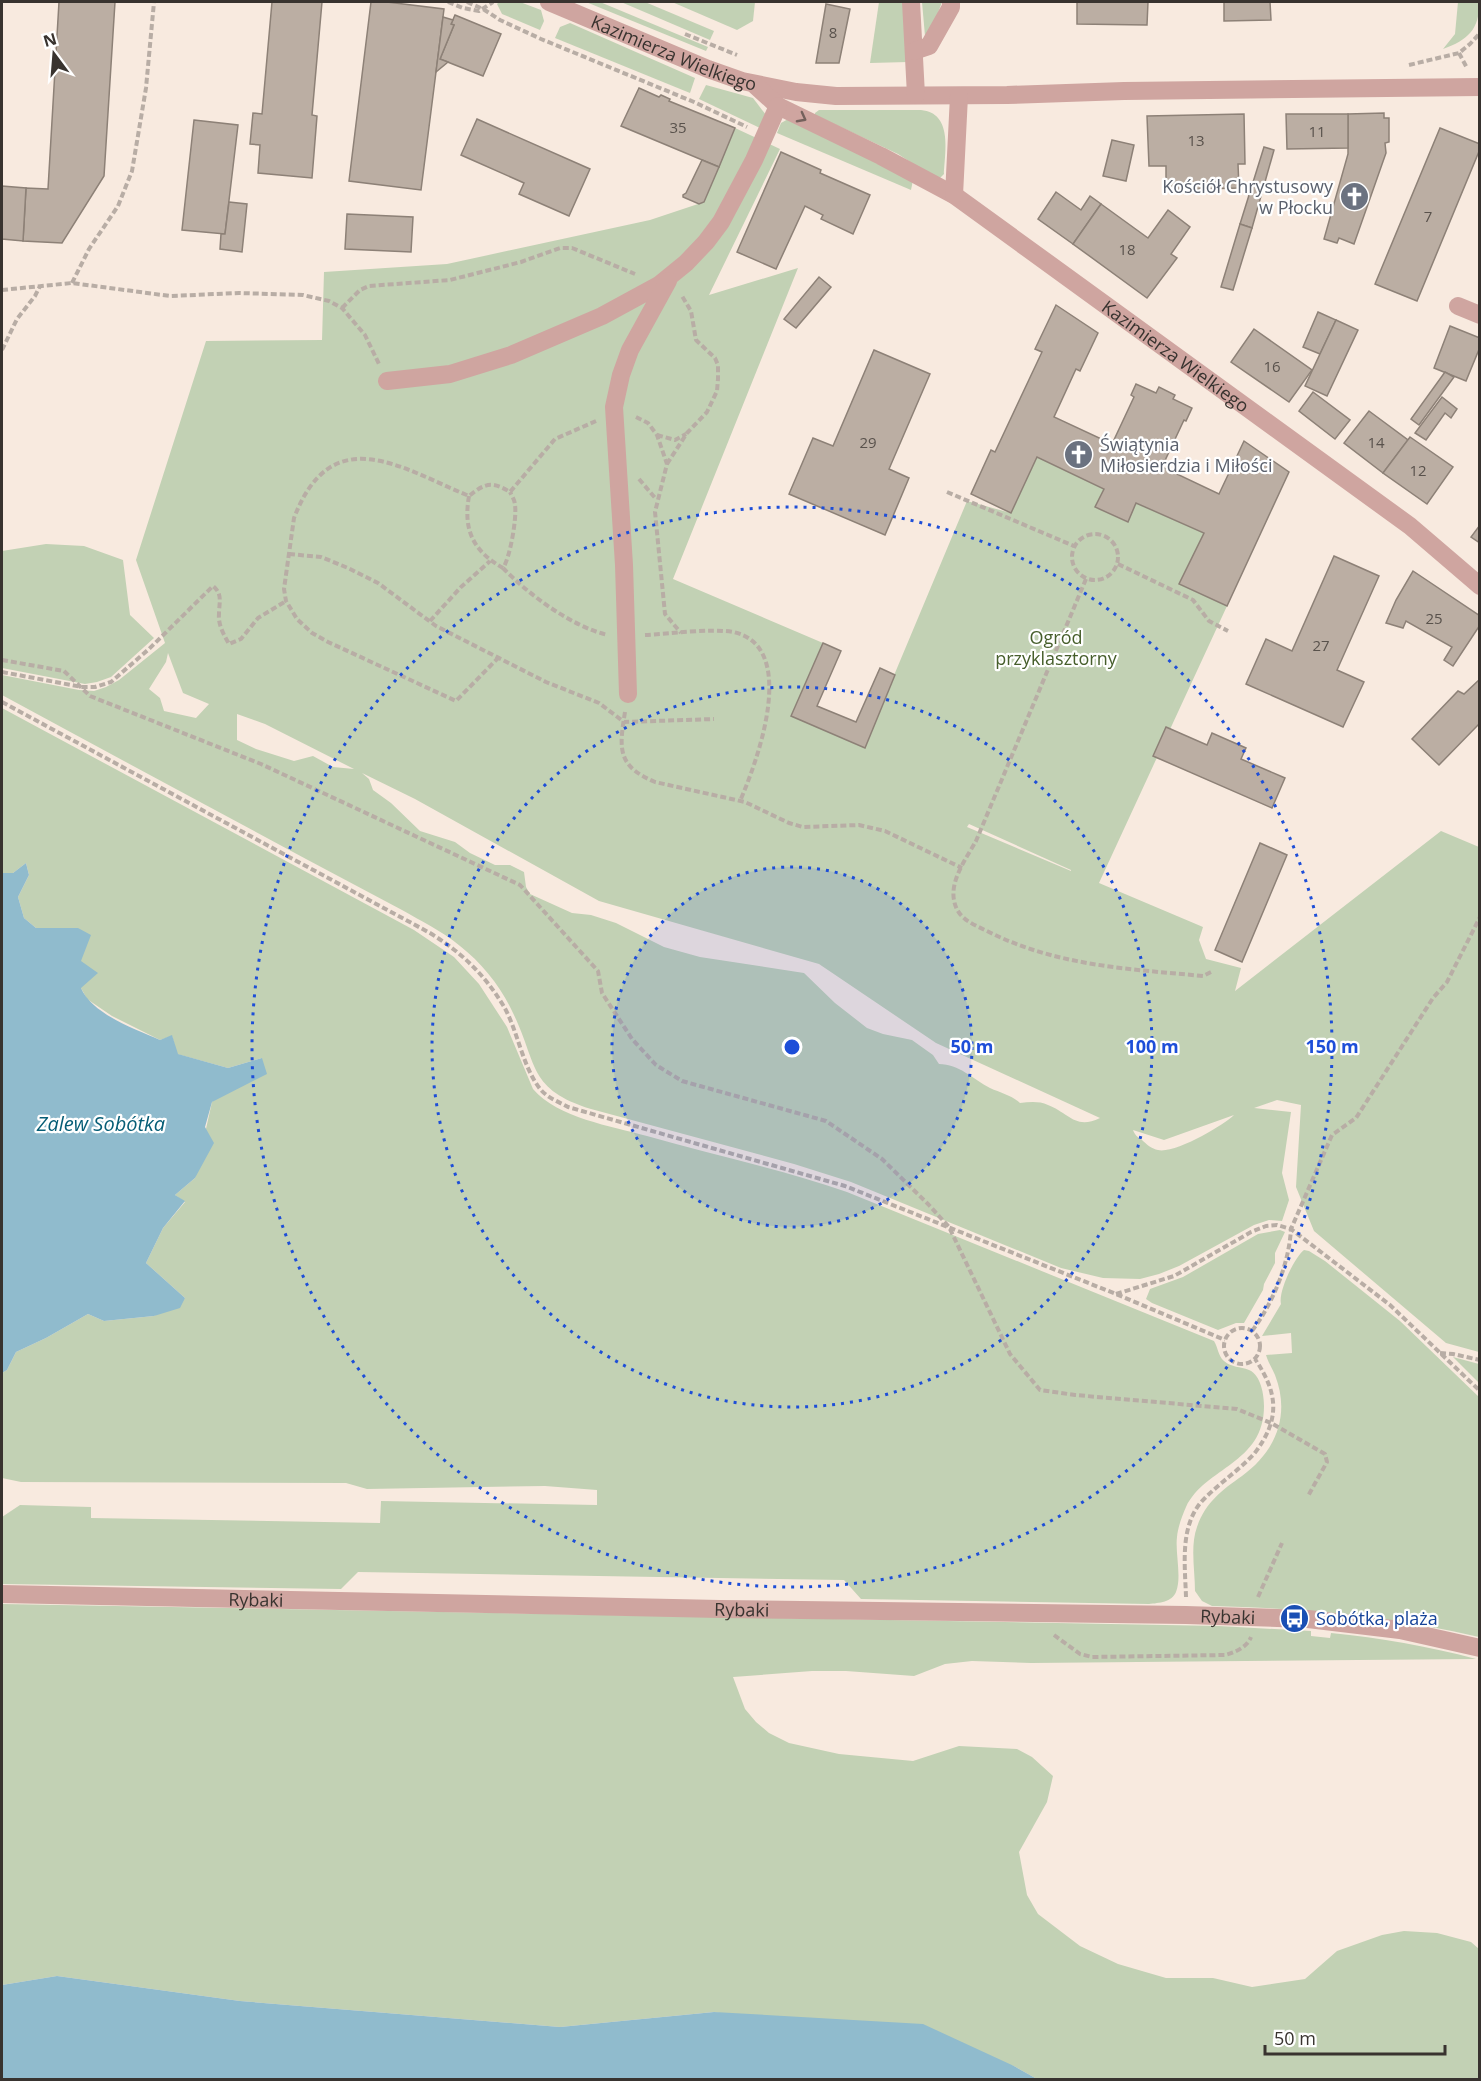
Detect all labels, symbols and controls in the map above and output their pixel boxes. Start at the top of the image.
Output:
street label: Kazimierza Wielkiego [587,9,759,96]
house number: 8 [829,22,837,42]
north arrow [24,24,84,84]
text: N [41,27,59,52]
one-way arrow [795,111,806,122]
house number: 35 [669,117,687,137]
house number: 11 [1308,121,1326,141]
house number: 13 [1187,130,1205,150]
place label: Kościół Chrystusowy w Płocku [1162,174,1334,219]
church icon: Kościół Chrystusowy w Płocku [1338,180,1370,212]
house number: 7 [1424,206,1432,226]
house number: 18 [1118,239,1136,259]
street label: Kazimierza Wielkiego [1097,294,1254,417]
house number: 16 [1263,356,1281,376]
house number: 29 [859,432,877,452]
place label: Świątynia Miłosierdzia i Miłości [1100,432,1272,477]
house number: 14 [1367,432,1385,452]
church icon: Świątynia Miłosierdzia i Miłości [1063,438,1095,470]
house number: 12 [1409,460,1427,480]
house number: 25 [1425,608,1443,628]
park label: Ogród przyklasztorny [995,625,1118,670]
house number: 27 [1312,635,1330,655]
text: 50 m [951,1034,993,1058]
text: 100 m [1125,1034,1179,1058]
text: 150 m [1305,1034,1359,1058]
centre of rings [782,1037,802,1057]
water label: Zalew Sobótka [36,1110,165,1137]
street label: Rybaki [228,1587,284,1612]
street label: Rybaki [714,1597,770,1622]
bus stop icon: Sobótka, plaża [1279,1602,1311,1634]
street label: Rybaki [1200,1603,1256,1629]
place label: Sobótka, plaża [1316,1606,1438,1630]
scale bar [1265,2018,1445,2056]
text: 50 m [1274,2026,1316,2050]

